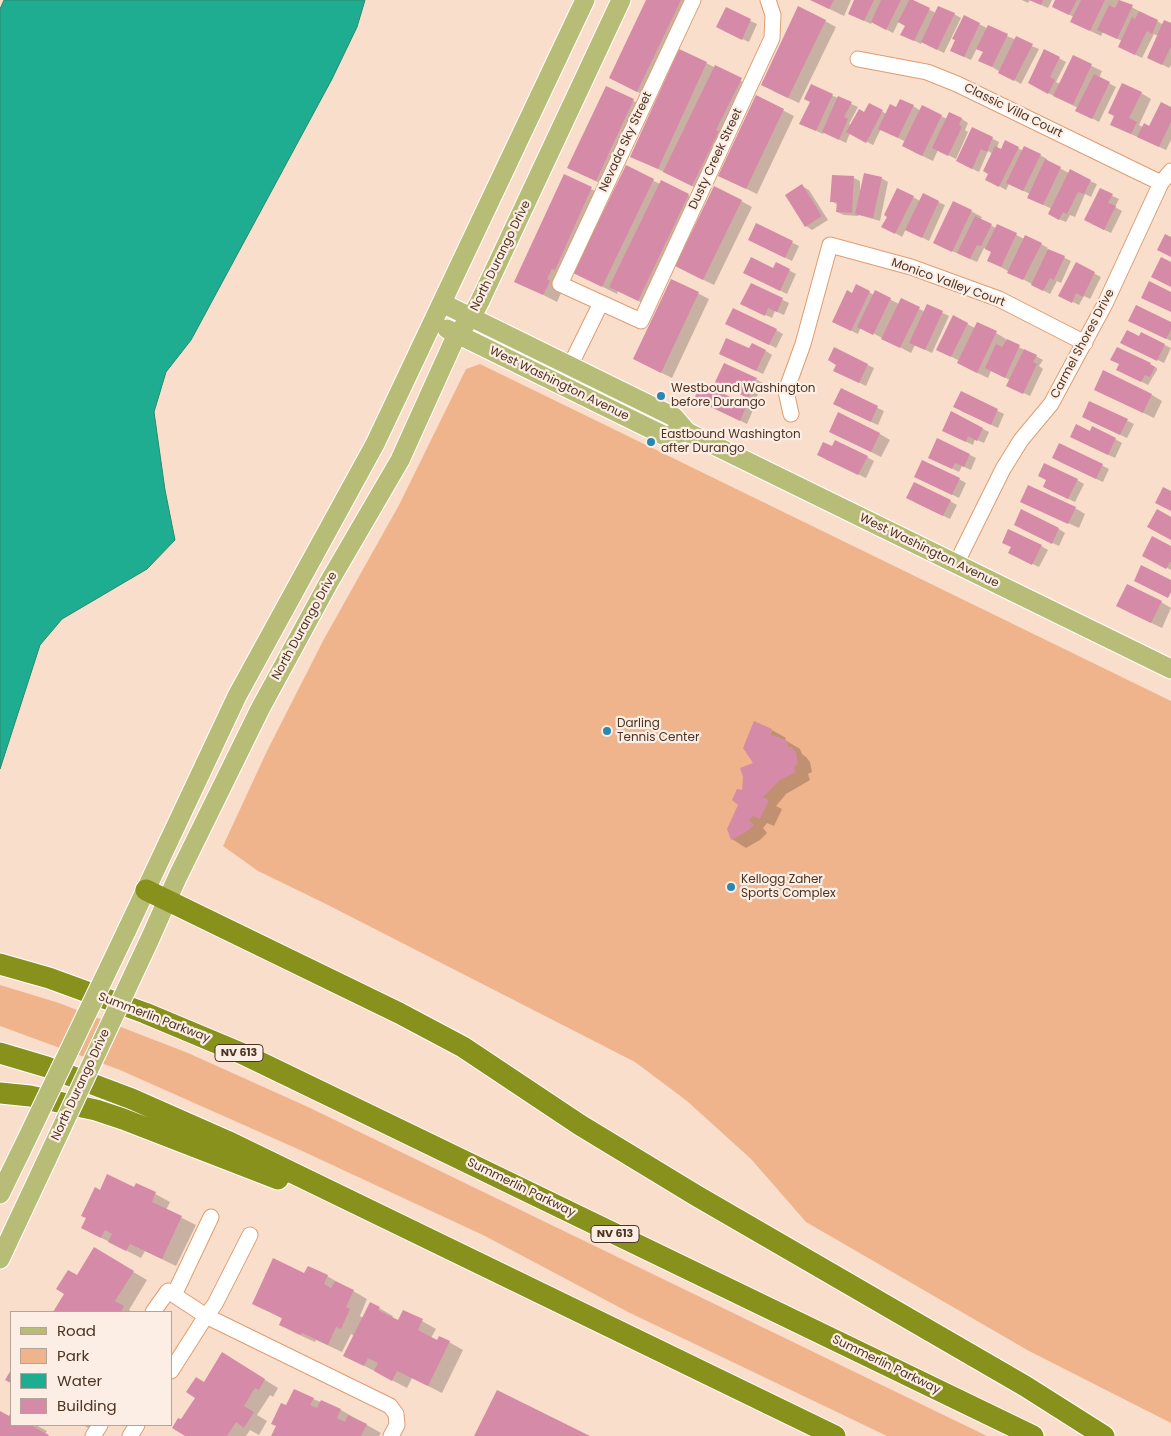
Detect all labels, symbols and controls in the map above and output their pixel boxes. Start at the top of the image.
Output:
street label: Classic Villa Court [961,81,1065,141]
street label: Nevada Sky Street [597,90,655,194]
street label: Dusty Creek Street [686,106,746,212]
street label: North Durango Drive [468,198,534,314]
street label: Monico Valley Court [889,256,1007,310]
street label: Carmel Shores Drive [1048,287,1118,401]
street label: West Washington Avenue [487,344,631,424]
place label: Westbound Washington before Durango [671,382,815,410]
marker: Westbound Washington before Durango [655,390,667,402]
place label: Eastbound Washington after Durango [661,428,801,456]
marker: Eastbound Washington after Durango [645,436,657,448]
street label: West Washington Avenue [857,511,1001,591]
street label: North Durango Drive [269,569,341,683]
place label: Darling Tennis Center [617,717,699,745]
marker: Darling Tennis Center [601,725,613,737]
place label: Kellogg Zaher Sports Complex [741,873,836,901]
marker: Kellogg Zaher Sports Complex [725,881,737,893]
street label: Summerlin Parkway [96,990,212,1046]
street label: North Durango Drive [49,1027,113,1143]
road number: NV 613 [215,1044,263,1062]
street label: Summerlin Parkway [465,1156,577,1220]
road number: NV 613 [591,1226,639,1242]
legend [10,1311,172,1426]
text: Road [57,1320,96,1341]
street label: Summerlin Parkway [830,1333,942,1397]
text: Park [57,1345,89,1366]
text: Water [57,1370,102,1391]
text: Building [57,1395,117,1416]

